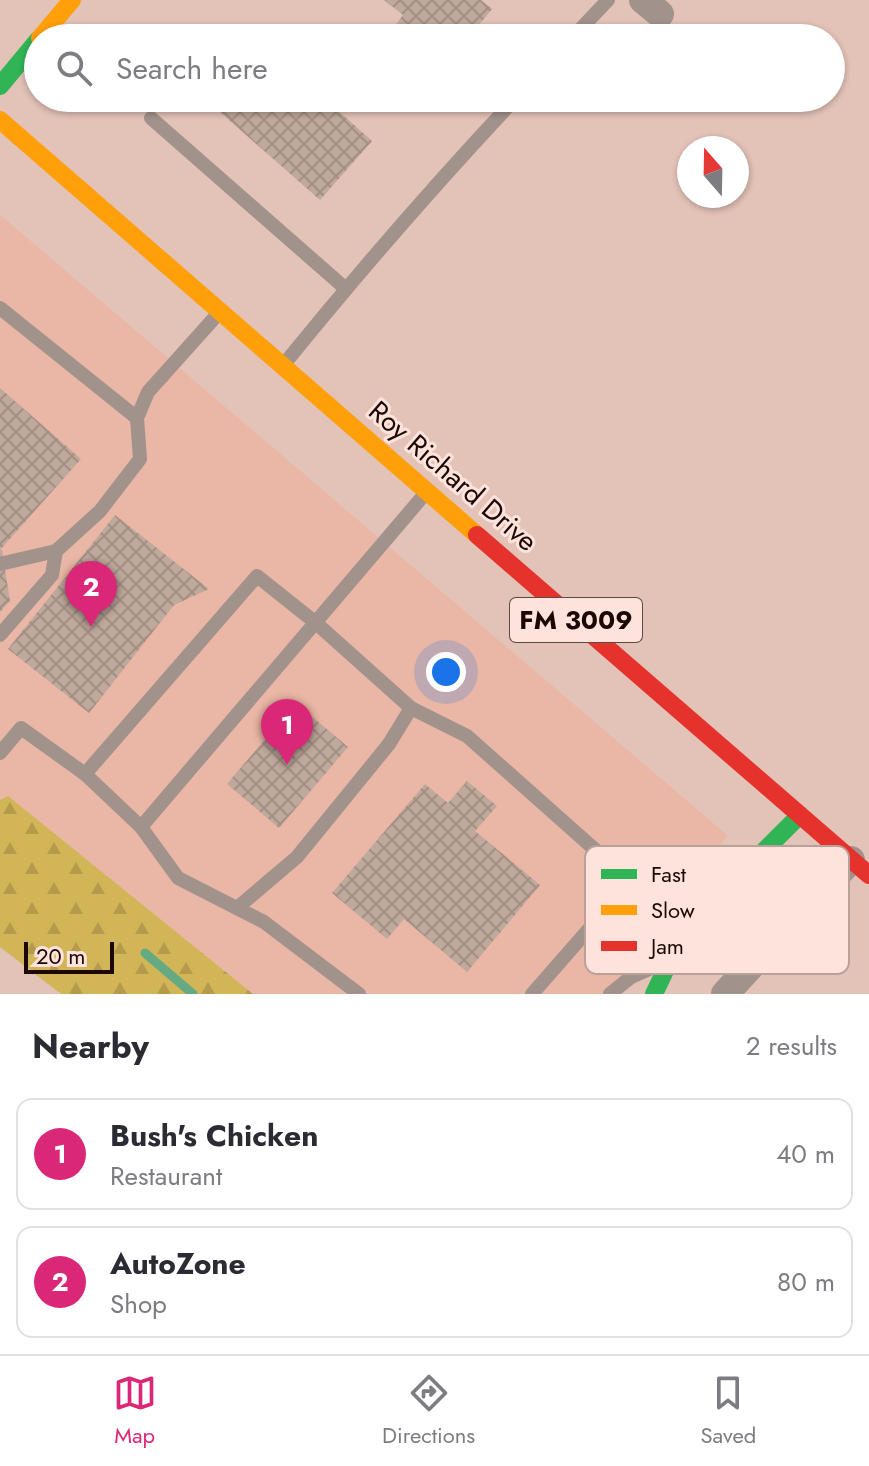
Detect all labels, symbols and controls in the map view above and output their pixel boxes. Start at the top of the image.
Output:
search box [24,24,845,112]
icon: search [52,46,96,90]
text: Search here [116,47,268,90]
north arrow [677,136,749,208]
street label: Roy Richard Drive [360,391,546,561]
pin: 2 [65,561,117,627]
road number: FM 3009 [510,598,642,642]
your location [426,652,466,692]
pin: 1 [261,699,313,765]
legend [585,846,849,974]
text: Fast [651,858,687,890]
text: Slow [651,894,695,926]
text: Jam [648,930,684,962]
scale bar [24,938,114,974]
text: 20 m [36,940,85,972]
text: Nearby [32,1022,149,1071]
text: 2 results [746,1027,837,1065]
text: Bush's Chicken [110,1114,318,1157]
text: 1 [53,1135,67,1173]
text: 40 m [776,1135,835,1173]
text: Restaurant [110,1157,222,1195]
text: AutoZone [110,1242,246,1285]
text: 2 [51,1263,69,1301]
text: 80 m [777,1263,835,1301]
text: Shop [110,1285,167,1323]
tab: Map [113,1371,157,1451]
tab: Directions [382,1371,475,1451]
tab: Saved [701,1371,756,1451]

